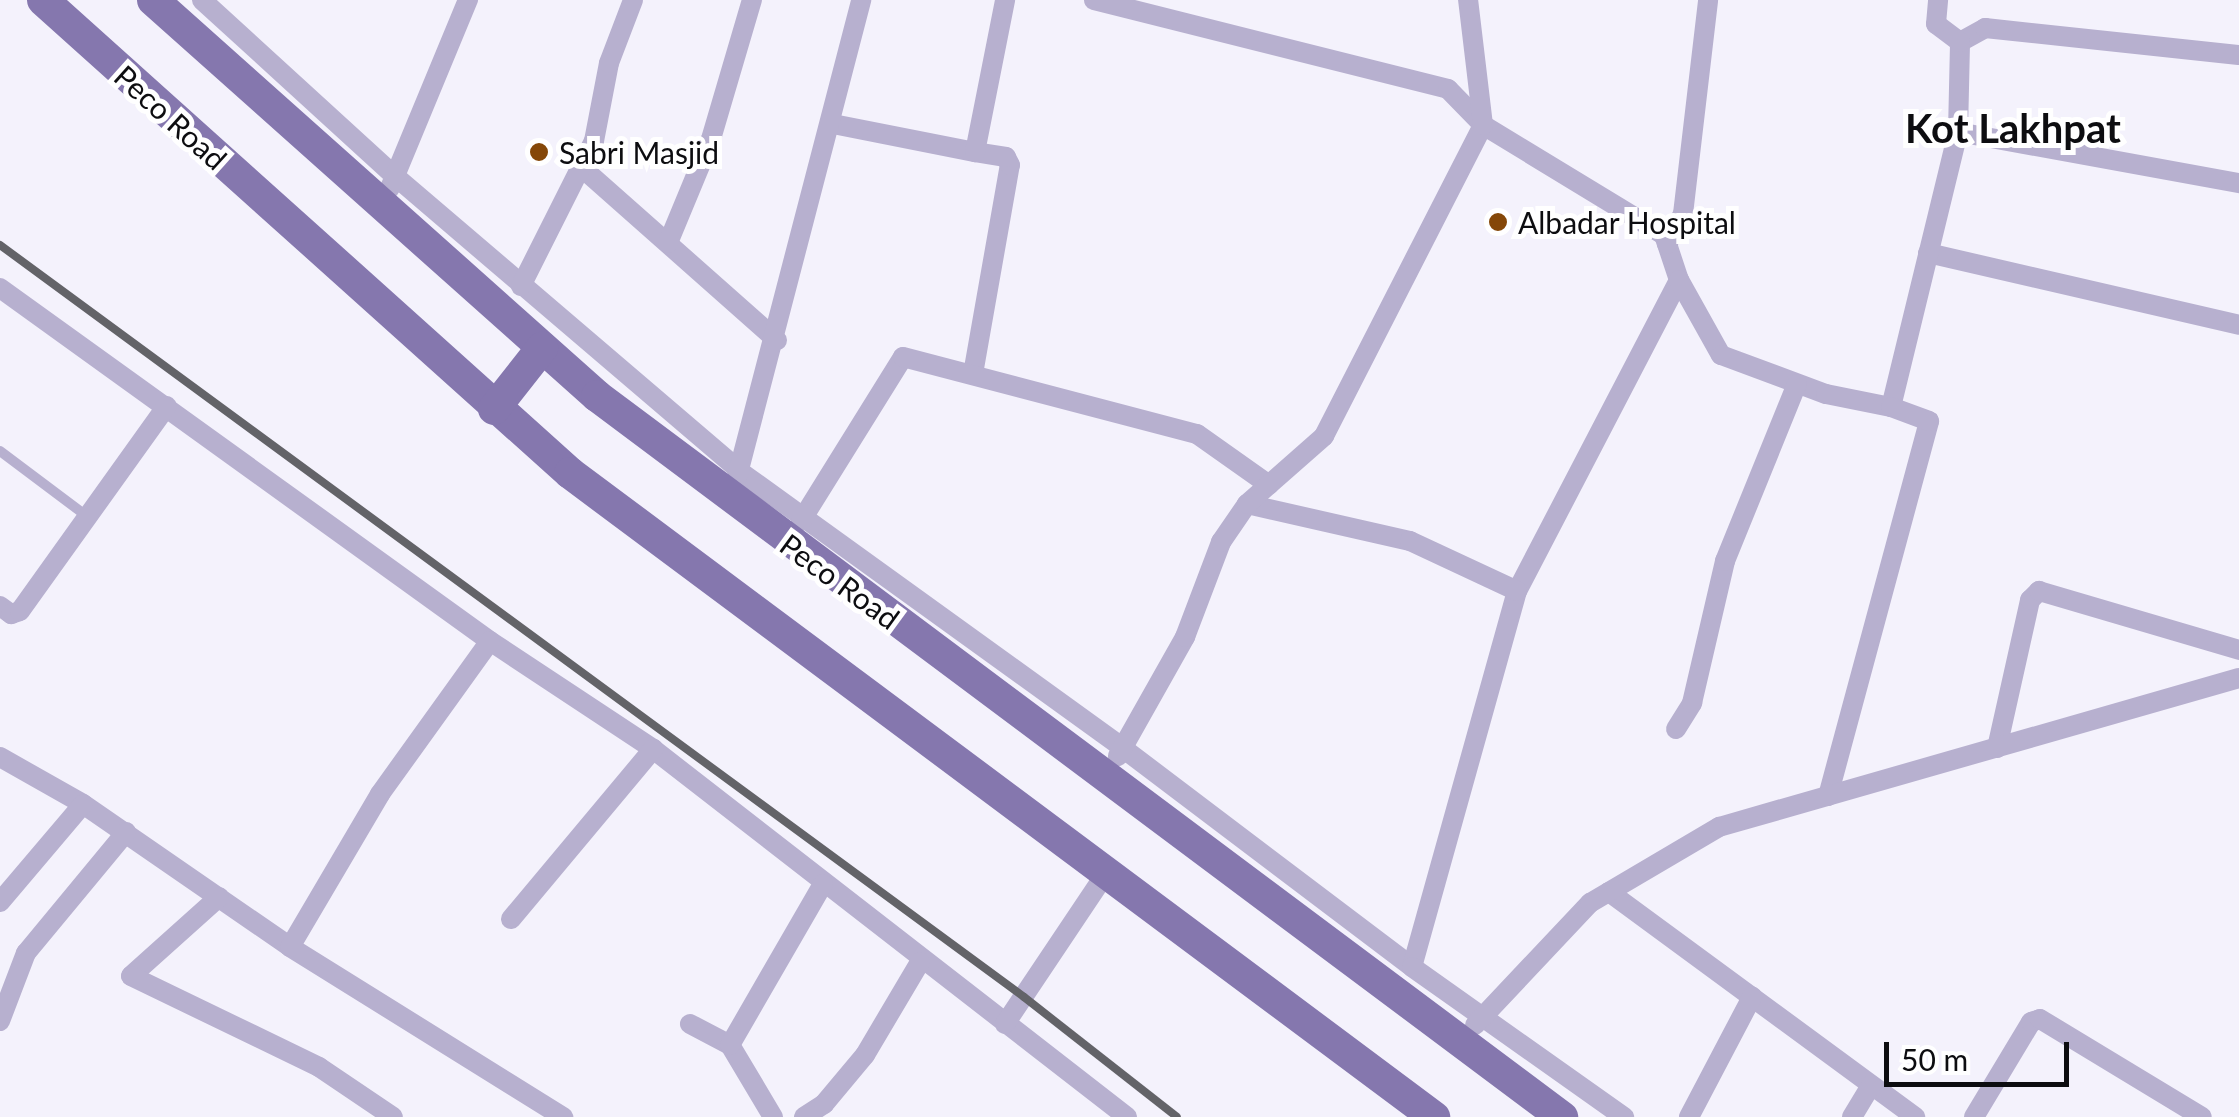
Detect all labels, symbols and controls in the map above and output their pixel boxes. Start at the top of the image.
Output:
street label: Peco Road [108,57,234,177]
district label: Kot Lakhpat [1905,104,2121,152]
place label: Sabri Masjid [559,134,719,170]
marker: Sabri Masjid [528,141,550,163]
place label: Albadar Hospital [1518,204,1737,240]
marker: Albadar Hospital [1487,211,1509,233]
street label: Peco Road [773,526,907,636]
scale bar [1889,1022,2074,1084]
text: 50 m [1901,1041,1968,1077]

